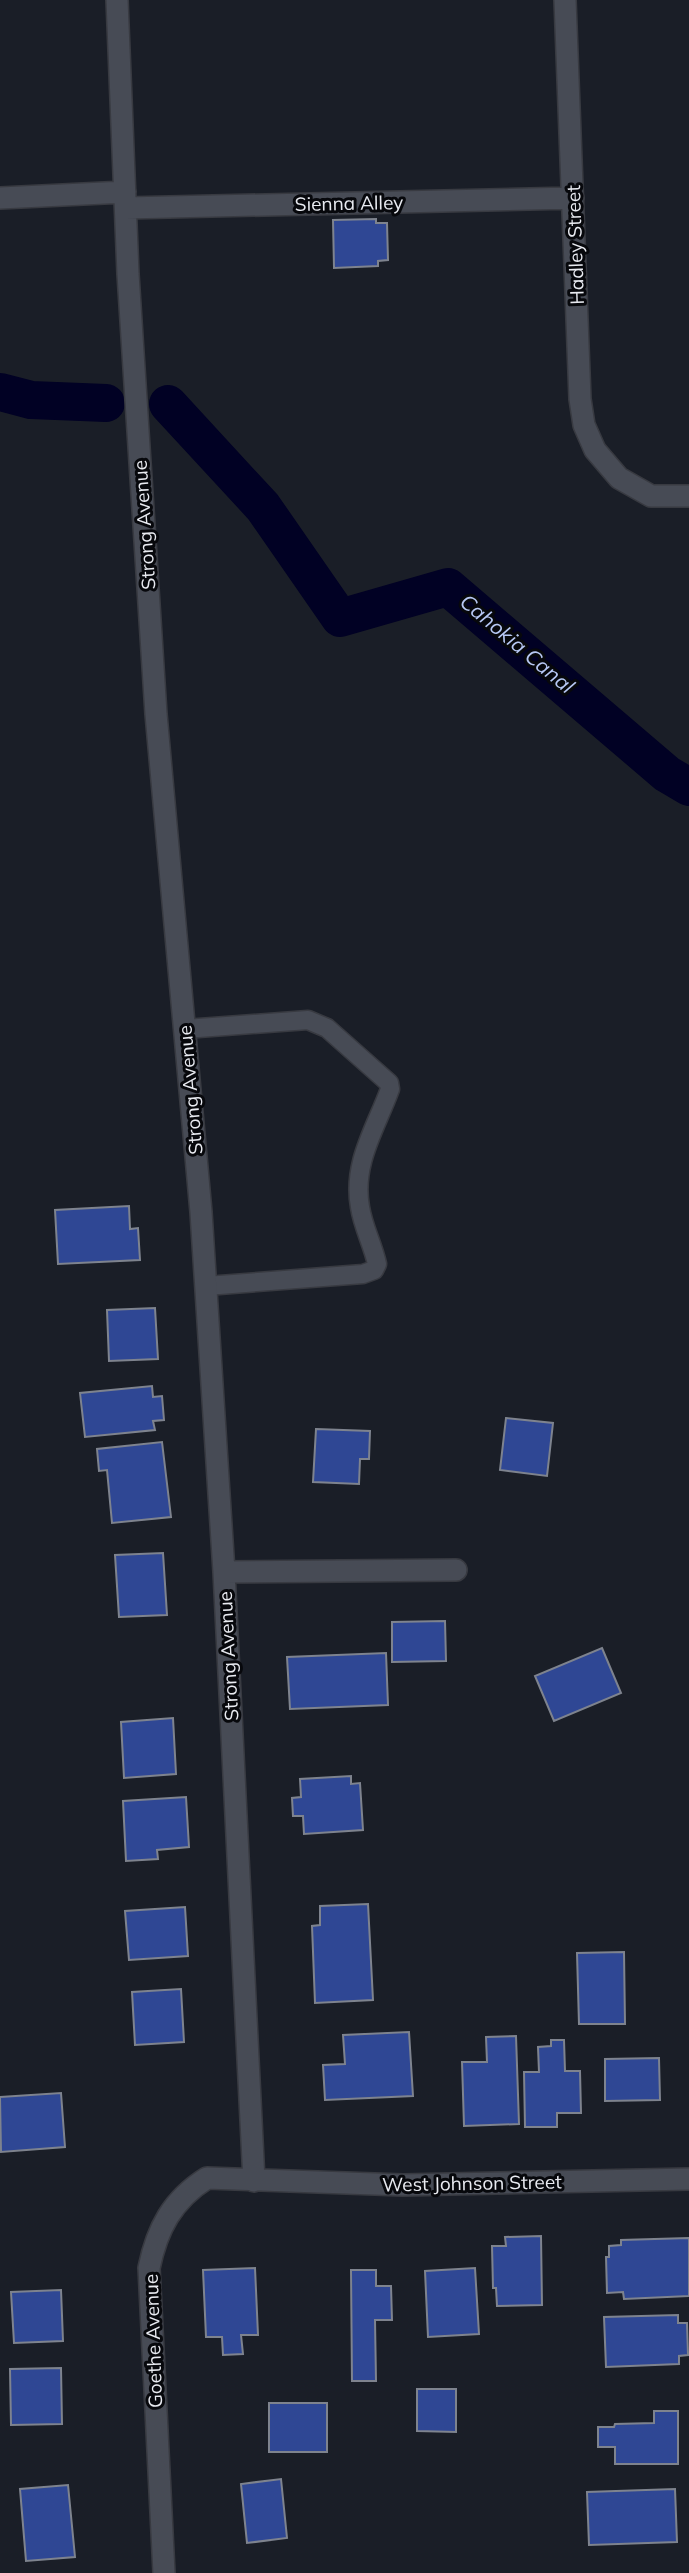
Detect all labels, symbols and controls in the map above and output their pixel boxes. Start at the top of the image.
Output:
street label: Hadley Street [561,184,589,305]
street label: Sienna Alley [294,190,404,216]
street label: Strong Avenue [128,459,160,591]
water label: Cahokia Canal [455,588,580,699]
street label: Strong Avenue [172,1024,208,1156]
street label: Strong Avenue [213,1591,243,1721]
street label: West Johnson Street [382,2169,562,2197]
street label: Goethe Avenue [139,2273,167,2409]

